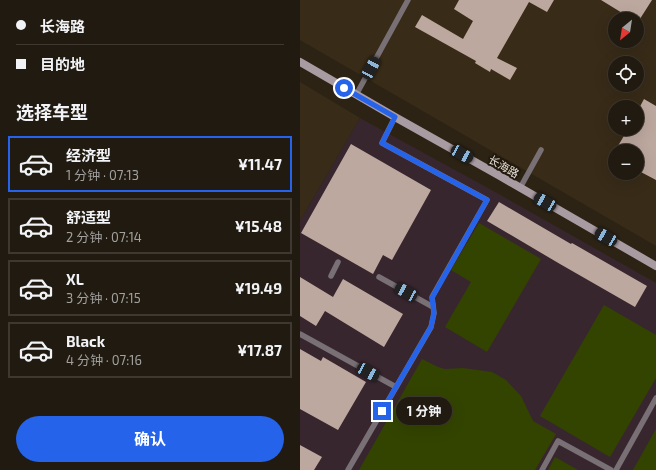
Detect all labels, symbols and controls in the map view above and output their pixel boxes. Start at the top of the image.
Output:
north arrow [608,12,644,48]
map controls [608,12,644,180]
text: 长海路 [40,17,85,35]
text: 目的地 [40,55,85,73]
car [360,55,382,81]
button: locate [608,56,644,92]
route start [335,79,353,97]
button: + [608,100,644,136]
text: 选择车型 [16,101,88,123]
car [449,143,475,165]
button: − [608,144,644,180]
icon: car [18,146,54,182]
text: 经济型 [66,146,111,164]
street label: 长海路 [486,152,522,180]
text: ¥11.47 [238,155,282,173]
text: 1 分钟 · 07:13 [66,167,139,183]
car [532,191,558,213]
icon: car [18,208,54,244]
text: 舒适型 [66,208,111,226]
text: ¥15.48 [235,217,282,235]
car [593,226,619,248]
text: 2 分钟 · 07:14 [66,229,142,245]
icon: car [18,270,54,306]
text: XL [66,270,84,288]
text: ¥19.49 [235,279,282,297]
car [393,281,419,303]
text: 3 分钟 · 07:15 [66,290,141,306]
icon: car [18,332,54,368]
text: Black [66,332,105,350]
text: ¥17.87 [237,341,282,359]
text: 4 分钟 · 07:16 [66,352,142,368]
car [355,361,381,383]
callout: 1 分钟 [396,397,452,425]
route end [373,402,391,420]
text: 1 分钟 [407,403,441,419]
button: 确认 [16,416,284,462]

